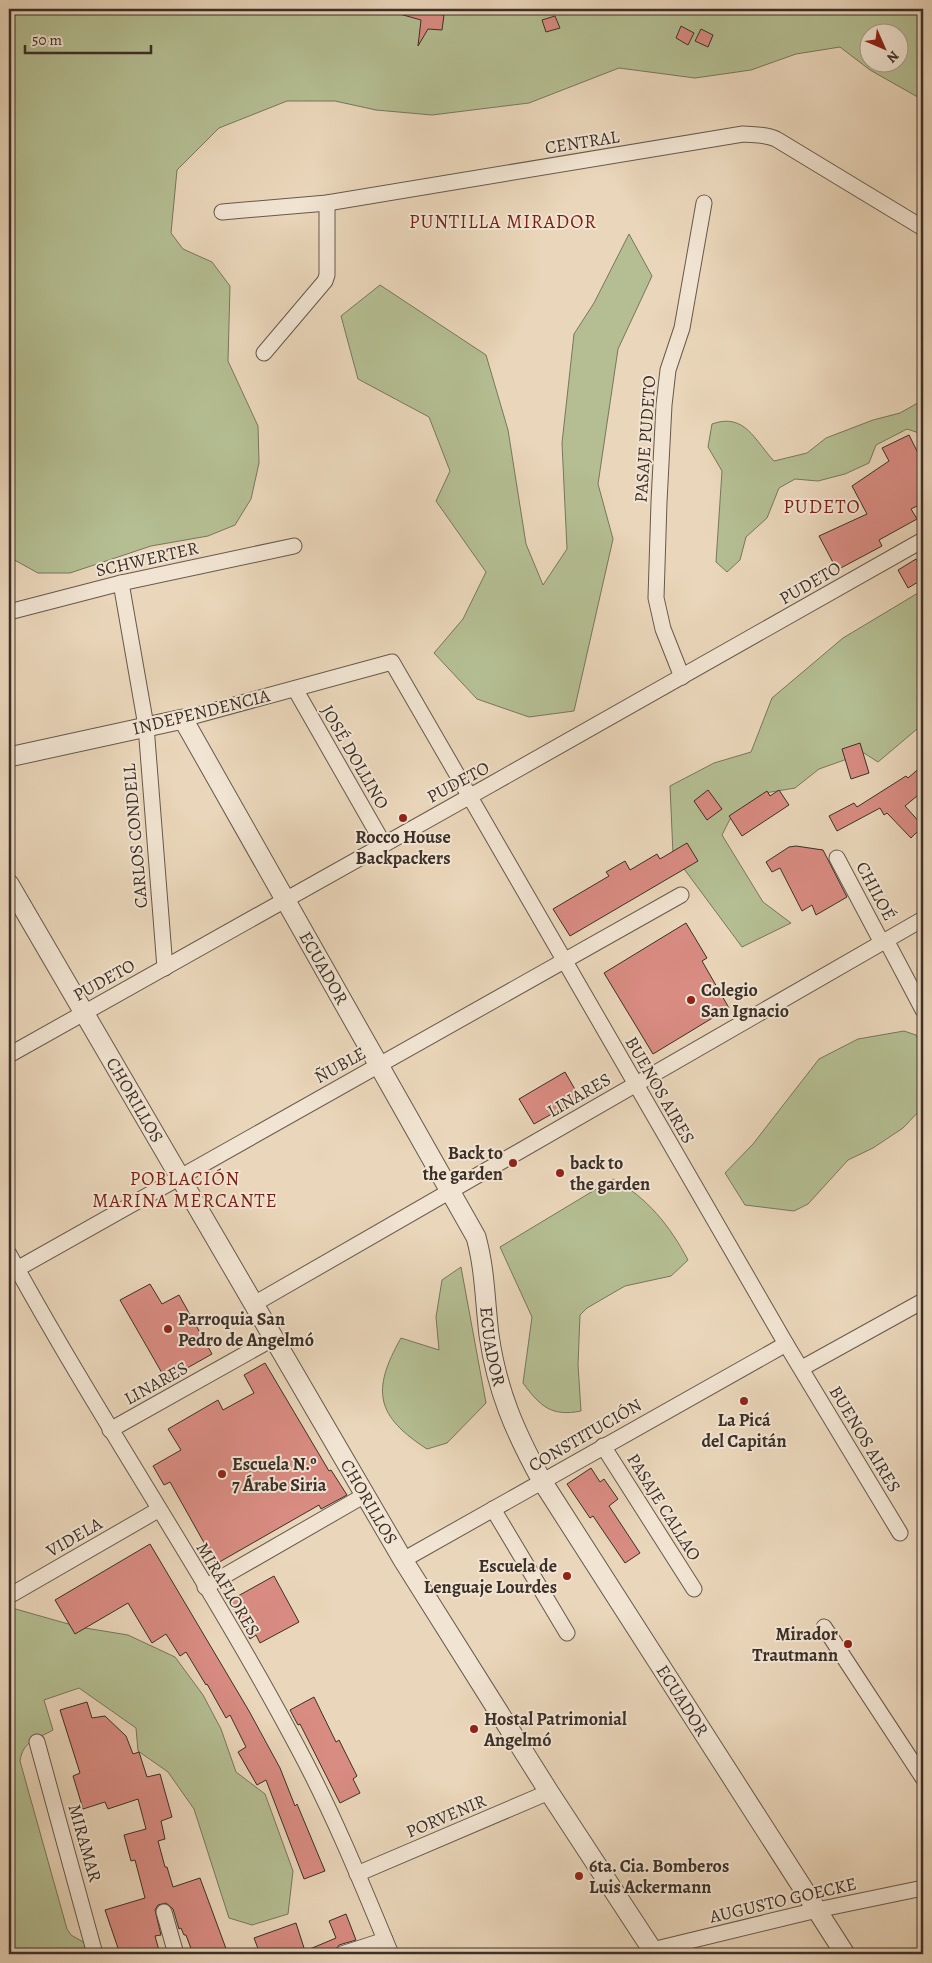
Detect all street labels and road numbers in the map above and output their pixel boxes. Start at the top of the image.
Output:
street label: CENTRAL [543,124,622,160]
street label: PASAJE PUDETO [629,375,661,503]
street label: SCHWERTER [94,536,200,582]
street label: PUDETO [775,556,845,610]
street label: INDEPENDENCIA [130,683,273,741]
street label: JOSÉ DOLLINO [315,700,395,814]
street label: PUDETO [423,756,493,808]
street label: CARLOS CONDELL [117,762,153,909]
street label: CHILOÉ [850,857,902,925]
street label: ECUADOR [294,927,354,1009]
street label: PUDETO [69,953,139,1007]
street label: BUENOS AIRES [620,1032,700,1148]
street label: ÑUBLE [310,1041,370,1089]
street label: CHORILLOS [101,1053,169,1147]
street label: LINARES [543,1067,615,1123]
street label: ECUADOR [474,1306,511,1389]
street label: LINARES [120,1356,192,1410]
street label: BUENOS AIRES [824,1381,906,1497]
street label: CONSTITUCIÓN [524,1393,646,1477]
street label: PASAJE CALLAO [621,1449,707,1565]
street label: CHORILLOS [335,1455,403,1549]
street label: VIDELA [41,1511,107,1563]
street label: MIRAFLORES [191,1538,265,1640]
street label: ECUADOR [651,1660,714,1741]
street label: PORVENIR [402,1788,490,1844]
street label: MIRAMAR [62,1801,108,1885]
street label: AUGUSTO GOECKE [706,1871,859,1929]

